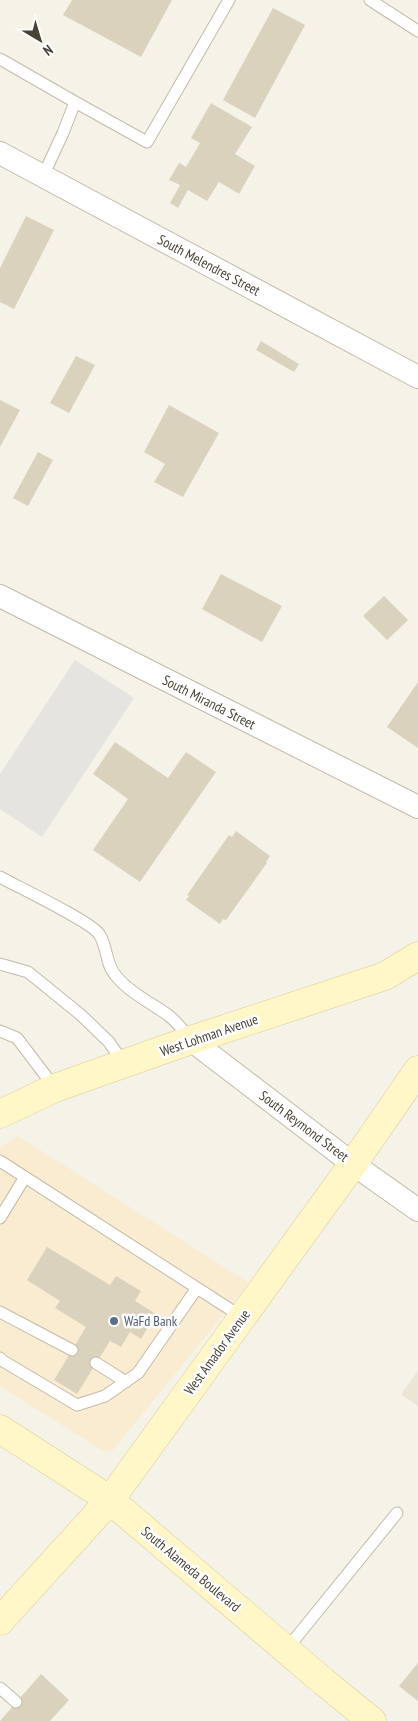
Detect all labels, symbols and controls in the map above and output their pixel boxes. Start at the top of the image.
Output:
north arrow [15,15,65,65]
text: N [39,41,57,60]
street label: South Melendres Street [155,230,263,300]
street label: South Miranda Street [159,671,259,733]
street label: West Lohman Avenue [158,1010,261,1060]
street label: South Reymond Street [256,1086,352,1166]
street label: West Amador Avenue [180,1306,254,1398]
place label: WaFd Bank [124,1312,178,1330]
marker: WaFd Bank [108,1315,120,1327]
street label: South Alameda Boulevard [138,1522,244,1616]

